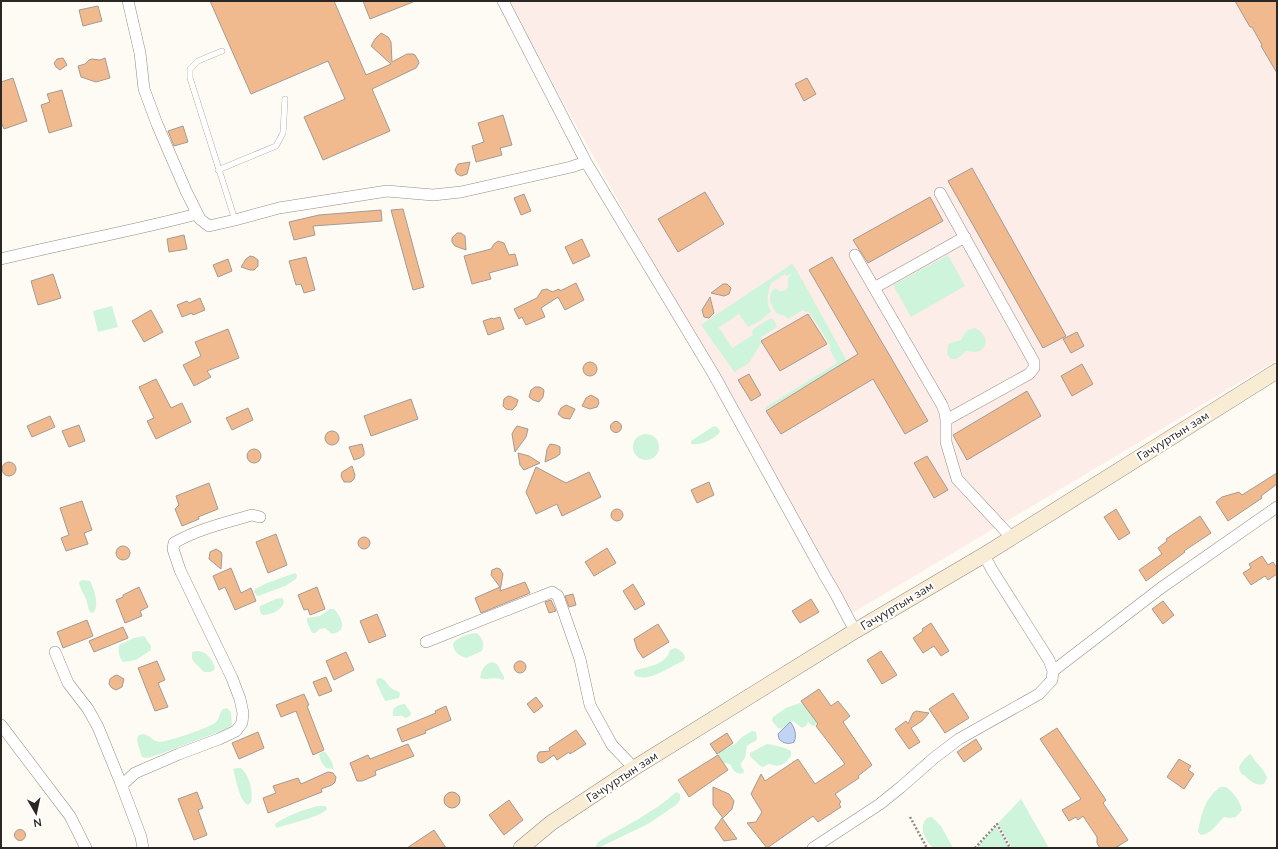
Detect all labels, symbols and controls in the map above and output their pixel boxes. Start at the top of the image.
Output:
street label: Гачууртын зам [1134,407,1212,465]
street label: Гачууртын зам [858,578,936,634]
street label: Гачууртын зам [583,748,661,806]
north arrow [16,793,56,833]
text: N [32,814,43,830]

